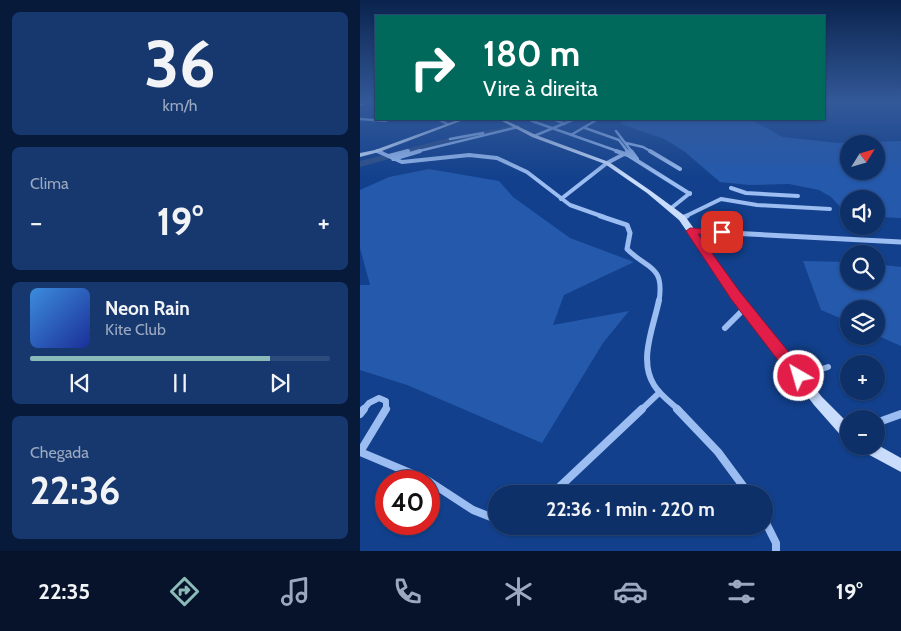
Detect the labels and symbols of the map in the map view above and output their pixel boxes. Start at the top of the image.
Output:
north arrow [840,135,885,180]
pin [701,211,743,253]
position arrow [772,349,824,401]
speed limit sign: 40 [375,470,440,535]

